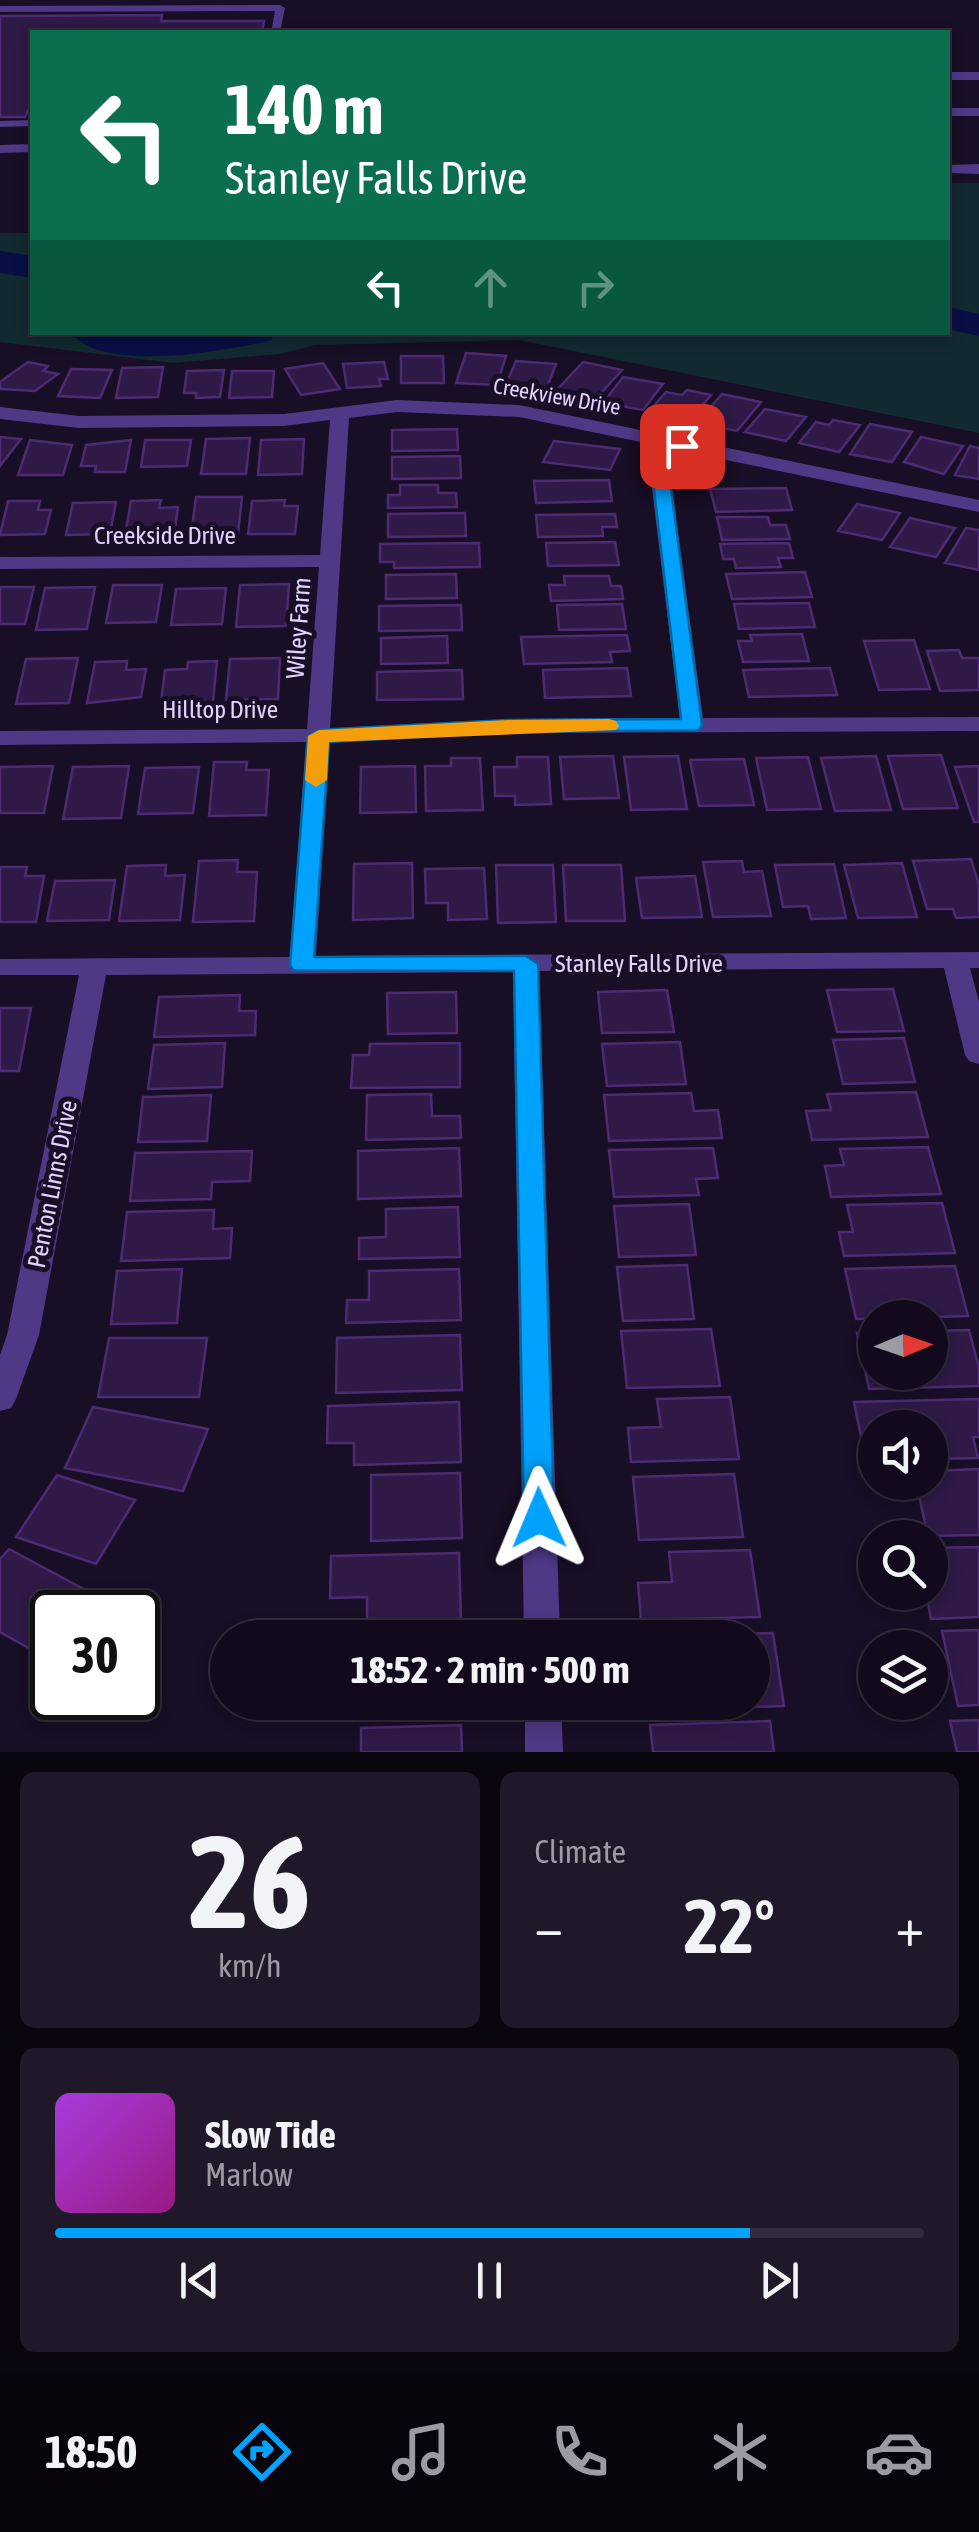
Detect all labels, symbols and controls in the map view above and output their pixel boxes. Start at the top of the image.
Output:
text: 140 m [225,69,384,149]
icon: left [60,70,190,200]
text: Stanley Falls Drive [225,152,527,204]
icon: left [358,260,413,315]
icon: ahead [463,260,518,315]
icon: right [568,260,623,315]
street label: Creekview Drive [491,372,623,420]
pin [640,404,725,489]
icon: arrive [655,419,710,474]
street label: Creekside Drive [94,521,236,549]
street label: Wiley Farm [280,576,316,680]
street label: Hilltop Drive [162,695,278,723]
street label: Stanley Falls Drive [555,949,723,977]
street label: Penton Linns Drive [22,1098,82,1270]
north arrow [858,1300,948,1390]
map controls [858,1300,948,1720]
button: sound [858,1410,948,1500]
position arrow [487,1466,591,1570]
button: search [858,1520,948,1610]
speed limit sign: 30 [30,1590,160,1720]
button: layers [858,1630,948,1720]
text: 18:52 · 2 min · 500 m [350,1648,630,1691]
text: 26 [189,1807,311,1956]
text: Climate [535,1833,626,1870]
text: 22° [684,1883,775,1969]
text: − [535,1895,563,1958]
text: + [895,1895,924,1958]
text: km/h [218,1947,281,1984]
text: Slow Tide [205,2113,336,2156]
text: Marlow [205,2156,293,2193]
icon: previous [172,2253,227,2308]
icon: pause [462,2253,517,2308]
icon: next [752,2253,807,2308]
icon: directions [227,2417,297,2487]
icon: music [386,2417,456,2487]
icon: phone [545,2417,615,2487]
icon: climate [705,2417,775,2487]
icon: car [864,2417,934,2487]
text: 18:50 [45,2426,137,2478]

